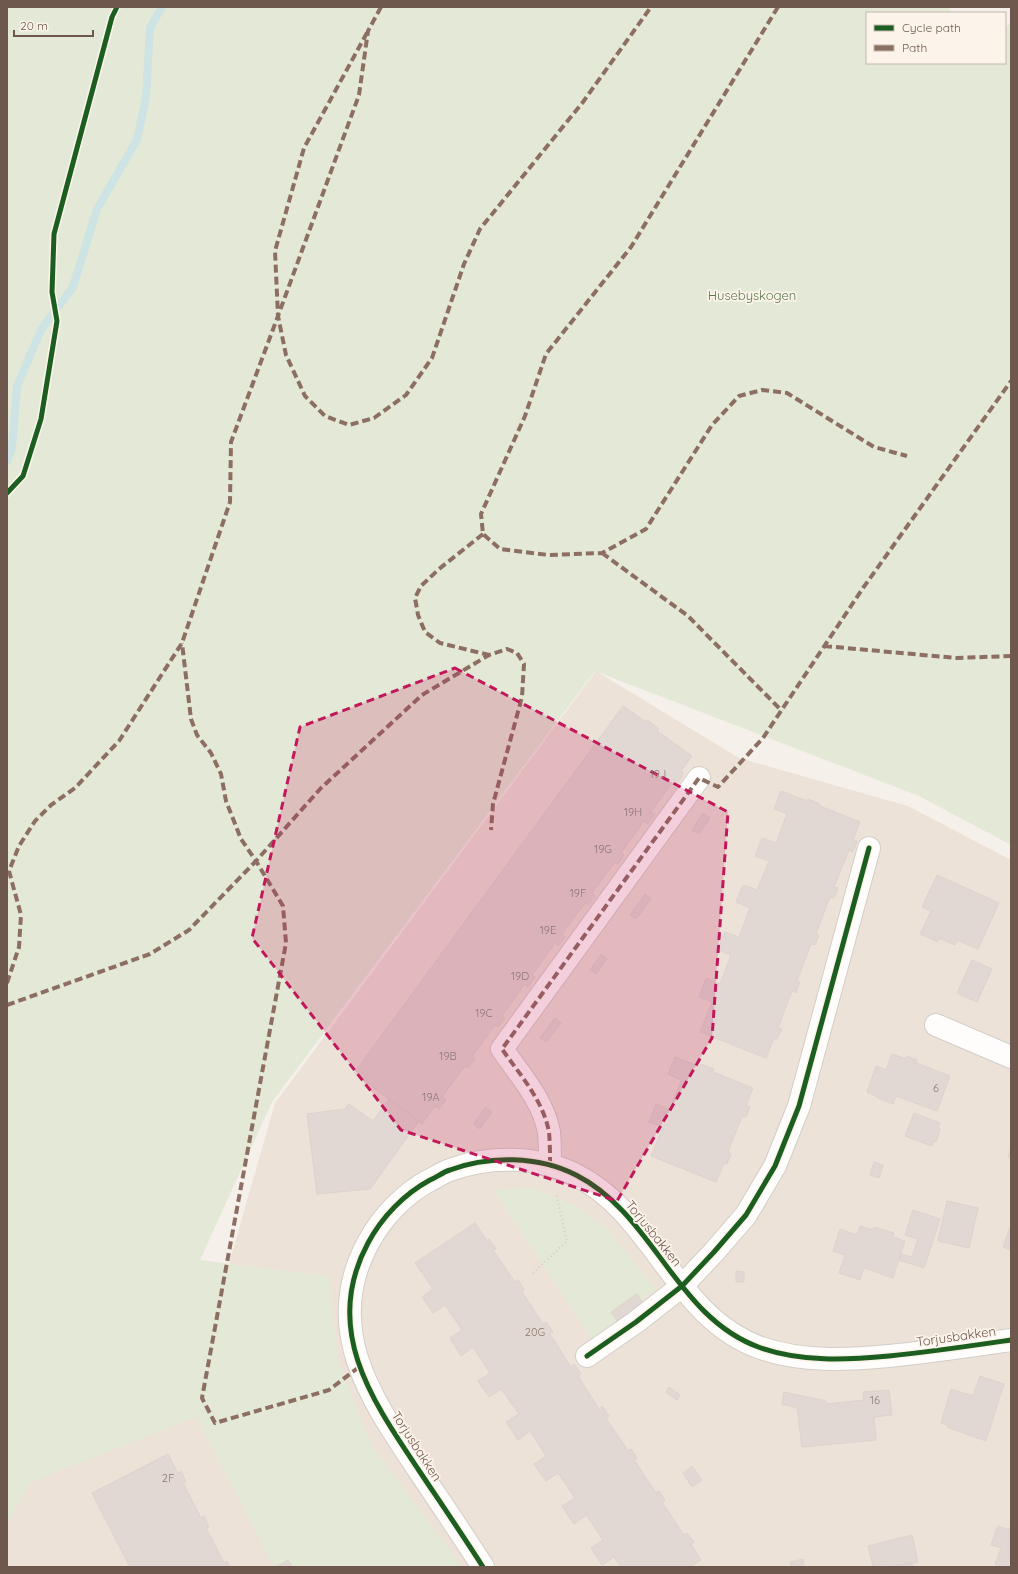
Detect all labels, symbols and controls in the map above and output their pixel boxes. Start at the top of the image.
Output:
scale bar [14,12,93,38]
legend [866,12,1006,64]
text: 20 m [20,18,48,33]
text: Cycle path [902,20,961,35]
text: Path [902,40,927,55]
park label: Husebyskogen [708,287,796,303]
house number: 19J [650,767,666,781]
house number: 19H [624,805,642,819]
house number: 19G [594,842,612,856]
house number: 19F [570,886,586,900]
house number: 19E [540,923,556,937]
house number: 19D [511,969,529,983]
house number: 19C [475,1006,493,1020]
house number: 19B [439,1049,457,1063]
house number: 6 [933,1081,939,1095]
house number: 19A [422,1090,440,1104]
street label: Torjusbakken [623,1197,685,1269]
street label: Torjusbakken [915,1322,997,1350]
house number: 20G [525,1325,545,1339]
house number: 16 [870,1393,880,1407]
street label: Torjusbakken [388,1408,446,1484]
house number: 2F [162,1471,174,1485]

